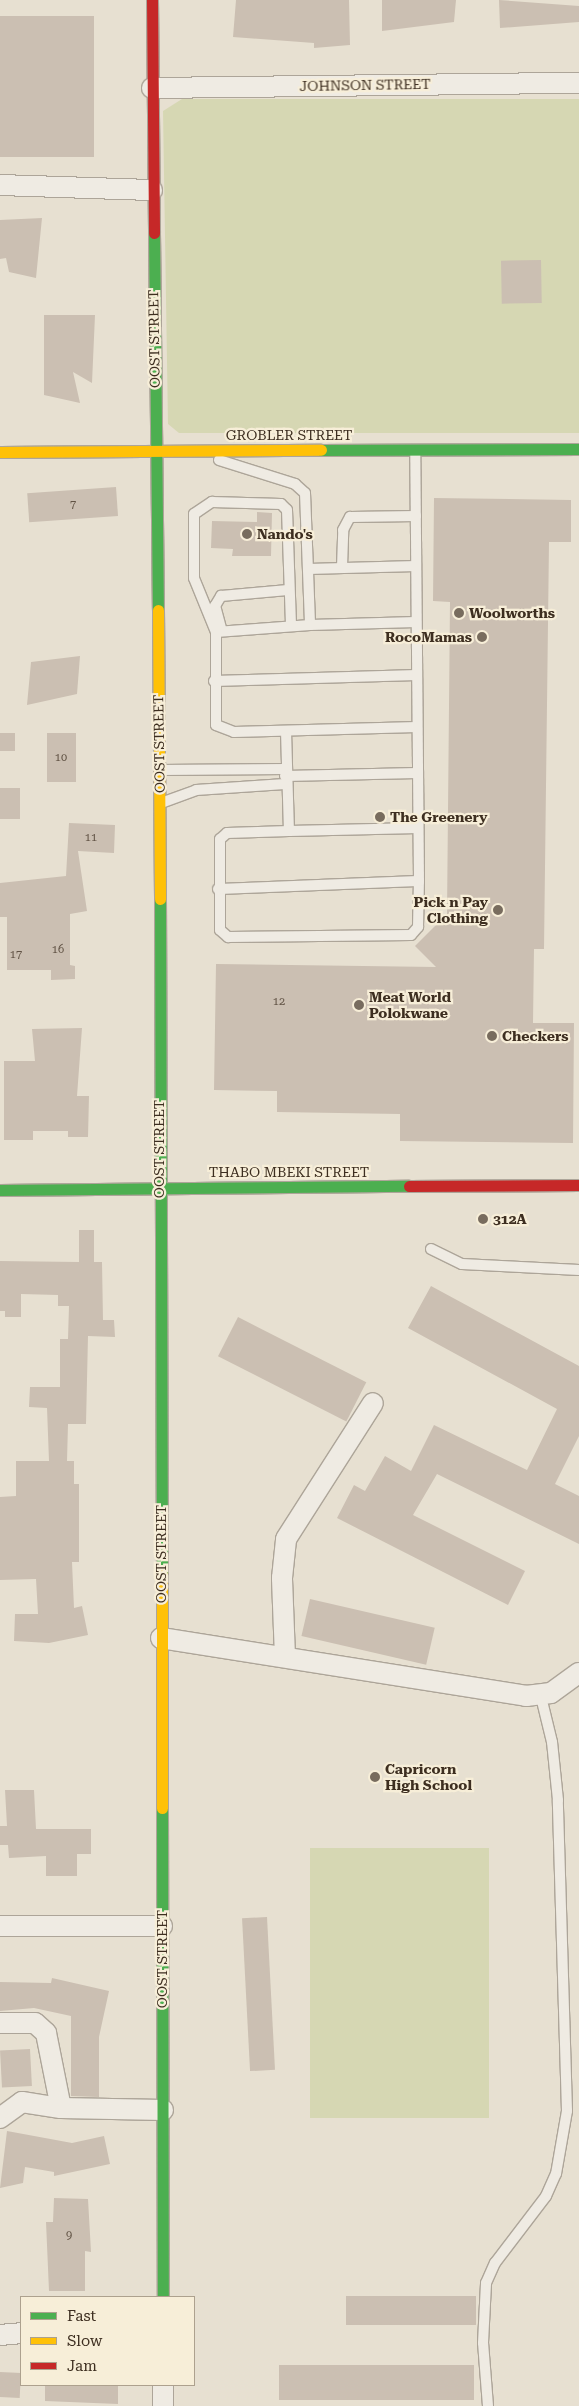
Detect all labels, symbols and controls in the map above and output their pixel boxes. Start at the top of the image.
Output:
street label: JOHNSON STREET [299,75,431,95]
street label: OOST STREET [145,290,163,388]
street label: GROBLER STREET [226,427,352,443]
house number: 7 [70,498,76,512]
place label: Nando's [257,526,313,542]
marker: Nando's [241,528,253,540]
place label: Woolworths [469,605,555,621]
marker: Woolworths [453,607,465,619]
place label: RocoMamas [385,629,472,645]
marker: RocoMamas [476,631,488,643]
street label: OOST STREET [150,695,168,793]
house number: 10 [55,751,67,765]
place label: The Greenery [390,809,488,825]
marker: The Greenery [374,811,386,823]
house number: 11 [85,831,97,845]
place label: Pick n Pay Clothing [414,894,488,926]
marker: Pick n Pay Clothing [492,904,504,916]
house number: 16 [52,943,64,957]
house number: 17 [10,948,22,962]
place label: Meat World Polokwane [369,989,451,1022]
house number: 12 [273,995,285,1009]
marker: Meat World Polokwane [353,999,365,1011]
place label: Checkers [502,1028,569,1044]
marker: Checkers [486,1030,498,1042]
street label: OOST STREET [151,1100,167,1198]
street label: THABO MBEKI STREET [209,1164,369,1180]
place label: 312A [493,1211,527,1227]
marker: 312A [477,1213,489,1225]
street label: OOST STREET [153,1505,169,1603]
place label: Capricorn High School [385,1761,472,1794]
marker: Capricorn High School [369,1771,381,1783]
street label: OOST STREET [154,1910,170,2008]
house number: 9 [66,2229,72,2243]
legend [20,2296,195,2386]
text: Fast [67,2307,96,2325]
text: Slow [67,2332,102,2350]
text: Jam [67,2357,97,2375]

